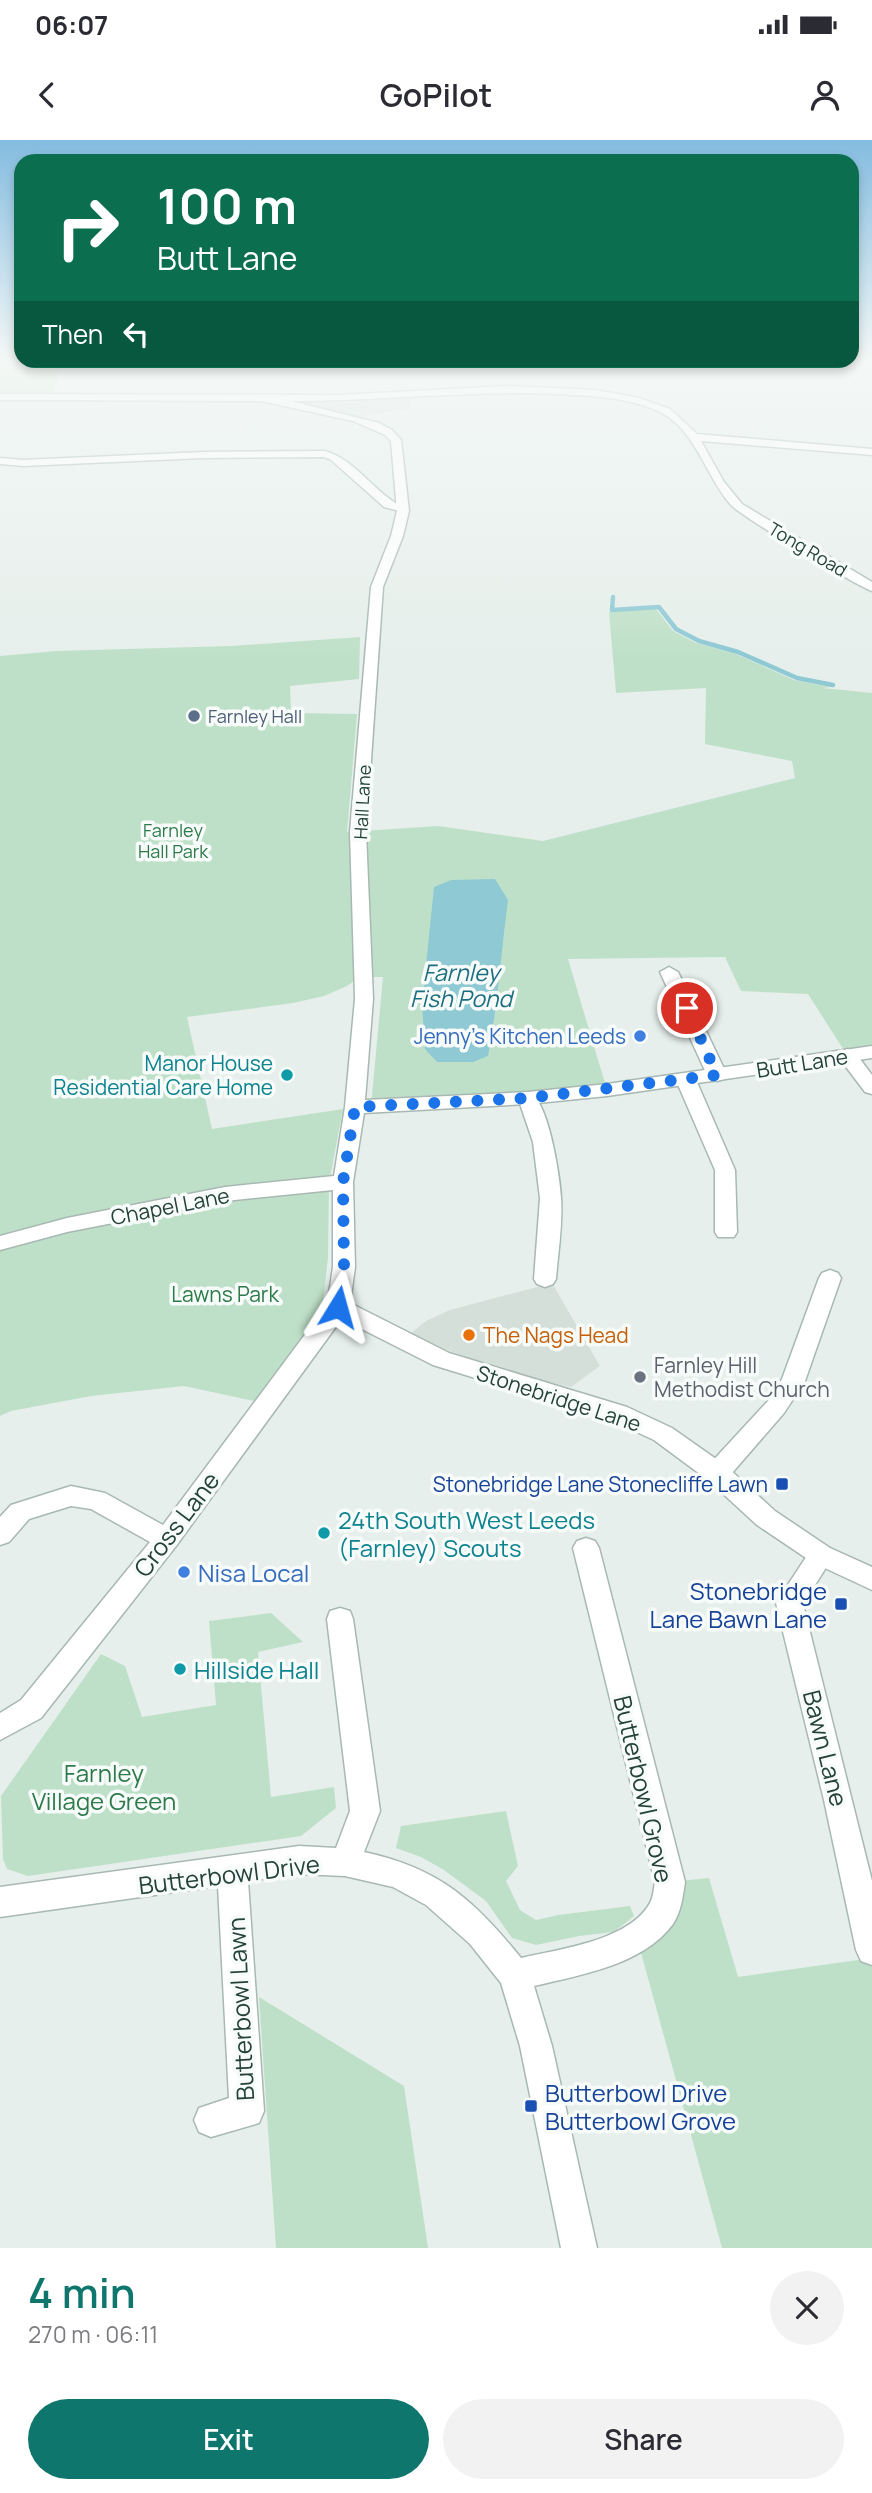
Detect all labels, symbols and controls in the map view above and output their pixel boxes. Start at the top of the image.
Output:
text: 06:07 [35,7,108,43]
text: GoPilot [380,73,492,117]
icon: back [28,76,66,114]
icon: person [806,76,844,114]
text: 100 m [157,172,297,239]
icon: right [42,182,133,273]
text: Butt Lane [157,236,297,280]
icon: left [117,315,155,353]
text: Then [42,316,103,352]
street label: Tong Road [764,516,852,582]
place label: Farnley Hall [208,704,302,728]
marker: Farnley Hall [186,708,202,724]
street label: Hall Lane [348,764,376,840]
park label: Farnley Hall Park [138,818,209,863]
water label: Farnley Fish Pond [410,956,515,1014]
pin [657,978,717,1038]
icon: arrive [668,989,706,1027]
place label: Jenny's Kitchen Leeds [414,1022,626,1050]
marker: Jenny's Kitchen Leeds [632,1028,648,1044]
street label: Butt Lane [754,1042,850,1084]
place label: Manor House Residential Care Home [53,1049,273,1101]
marker: Manor House Residential Care Home [279,1067,295,1083]
street label: Chapel Lane [108,1181,232,1231]
position arrow [301,1270,375,1344]
park label: Lawns Park [171,1280,279,1308]
place label: The Nags Head [483,1321,629,1349]
marker: The Nags Head [461,1327,477,1343]
place label: Farnley Hill Methodist Church [654,1351,830,1403]
street label: Stonebridge Lane [473,1358,645,1438]
marker: Farnley Hill Methodist Church [632,1369,648,1385]
street label: Cross Lane [126,1465,226,1583]
place label: Stonebridge Lane Stonecliffe Lawn [433,1470,768,1498]
marker: Stonebridge Lane Stonecliffe Lawn [774,1476,790,1492]
place label: 24th South West Leeds (Farnley) Scouts [338,1503,595,1564]
marker: 24th South West Leeds (Farnley) Scouts [316,1525,332,1541]
place label: Nisa Local [198,1556,309,1589]
marker: Nisa Local [176,1564,192,1580]
place label: Stonebridge Lane Bawn Lane [650,1574,827,1635]
marker: Stonebridge Lane Bawn Lane [833,1596,849,1612]
place label: Hillside Hall [194,1653,319,1686]
marker: Hillside Hall [172,1661,188,1677]
street label: Bawn Lane [796,1686,856,1810]
street label: Butterbowl Grove [606,1692,682,1886]
park label: Farnley Village Green [32,1756,176,1817]
street label: Butterbowl Drive [137,1847,321,1901]
street label: Butterbowl Lawn [219,1916,261,2102]
place label: Butterbowl Drive Butterbowl Grove [545,2076,736,2137]
marker: Butterbowl Drive Butterbowl Grove [523,2098,539,2114]
text: 4 min [28,2263,136,2321]
button: close [770,2271,844,2345]
text: 270 m · 06:11 [28,2318,158,2350]
button: Exit [28,2399,429,2479]
button: Share [443,2399,844,2479]

